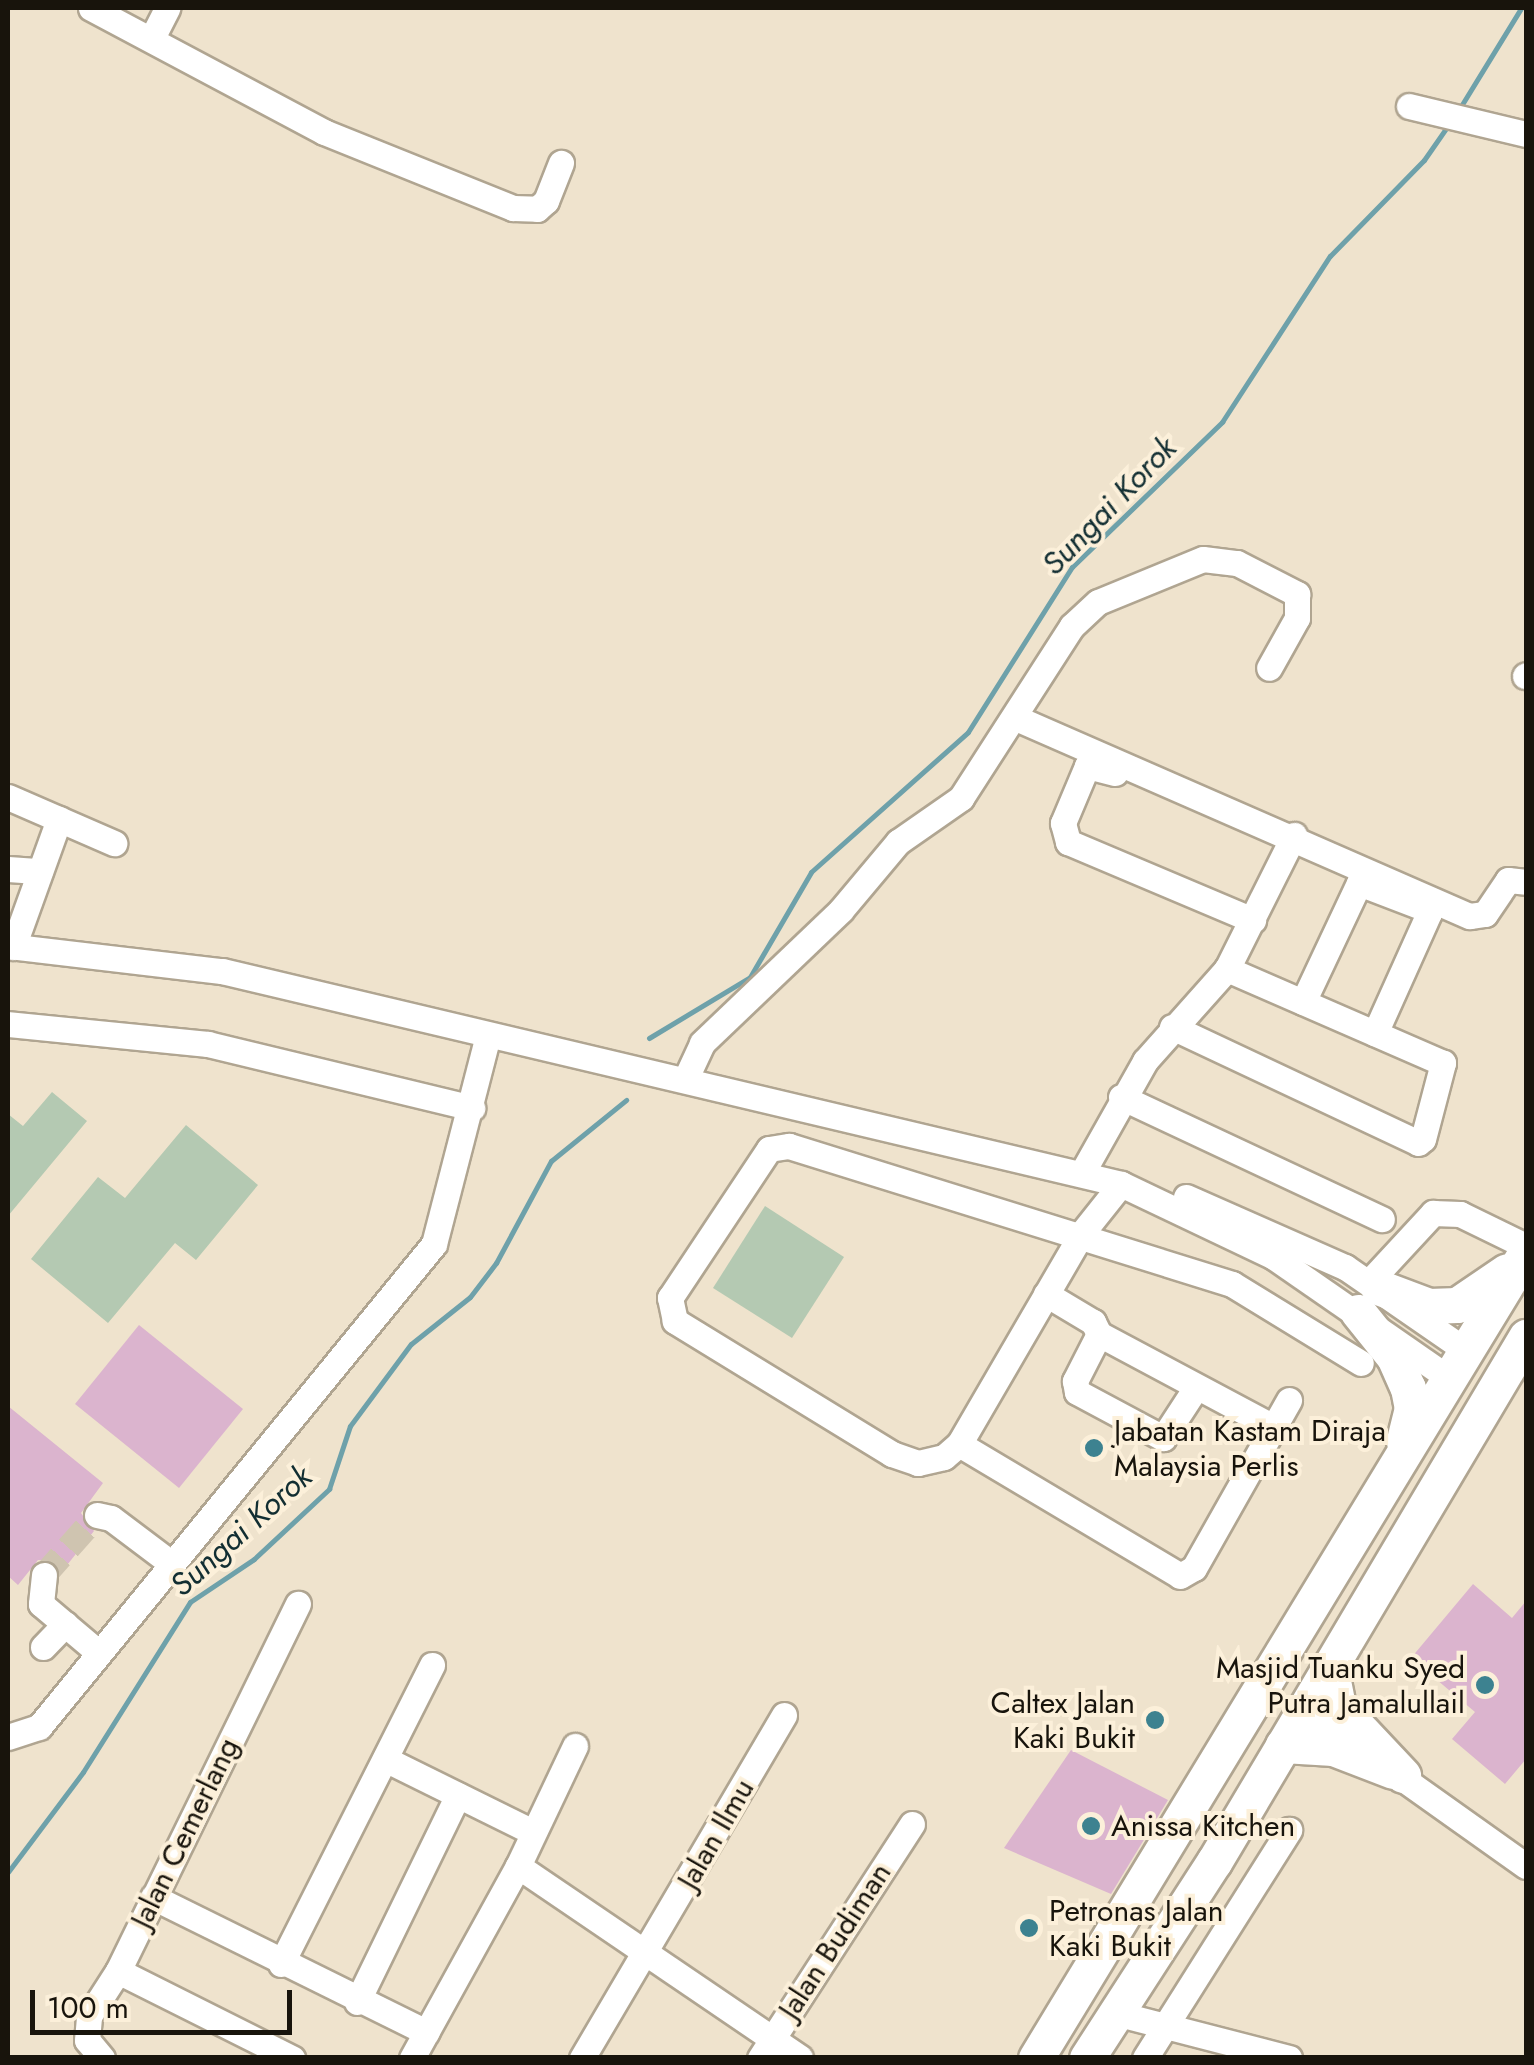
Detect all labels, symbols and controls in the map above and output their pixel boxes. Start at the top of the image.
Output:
water label: Sungai Korok [1034,429,1184,583]
place label: Jabatan Kastam Diraja Malaysia Perlis [1114,1413,1386,1484]
marker: Jabatan Kastam Diraja Malaysia Perlis [1083,1437,1105,1459]
water label: Sungai Korok [162,1458,320,1604]
place label: Masjid Tuanku Syed Putra Jamalullail [1216,1650,1465,1720]
marker: Masjid Tuanku Syed Putra Jamalullail [1474,1674,1496,1696]
place label: Caltex Jalan Kaki Bukit [991,1685,1135,1756]
marker: Caltex Jalan Kaki Bukit [1144,1709,1166,1731]
street label: Jalan Cemerlang [123,1732,247,1934]
street label: Jalan Ilmu [670,1773,762,1895]
place label: Anissa Kitchen [1111,1808,1295,1844]
marker: Anissa Kitchen [1080,1815,1102,1837]
street label: Jalan Budiman [771,1856,899,2026]
place label: Petronas Jalan Kaki Bukit [1049,1893,1223,1964]
marker: Petronas Jalan Kaki Bukit [1018,1917,1040,1939]
scale bar [35,1970,298,2032]
text: 100 m [47,1986,129,2029]

